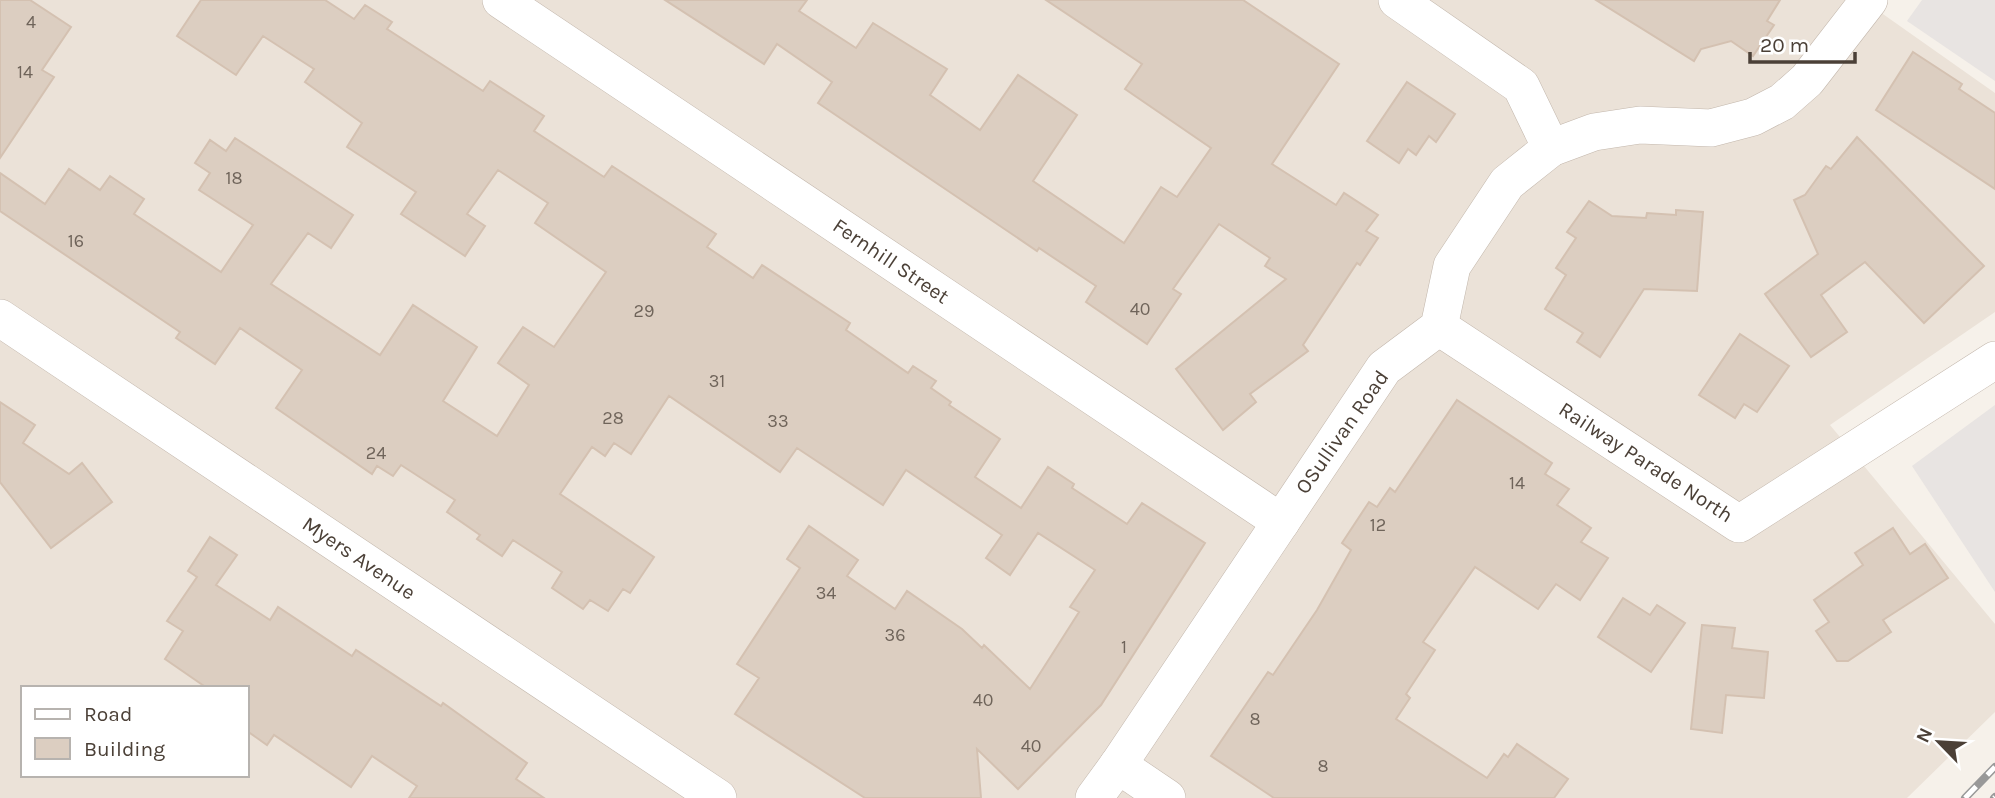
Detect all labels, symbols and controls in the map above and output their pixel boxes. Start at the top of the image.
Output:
house number: 4 [26,11,36,33]
scale bar [1750,21,1855,65]
text: 20 m [1760,33,1809,57]
house number: 14 [17,61,33,83]
house number: 18 [225,167,243,189]
street label: Fernhill Street [828,213,954,309]
house number: 16 [68,230,84,252]
house number: 40 [1130,298,1150,320]
house number: 29 [634,300,654,322]
street label: OSullivan Road [1291,366,1393,498]
house number: 31 [709,370,725,392]
street label: Railway Parade North [1554,397,1738,527]
house number: 28 [602,407,624,429]
house number: 33 [767,410,789,432]
house number: 24 [366,442,386,464]
house number: 14 [1509,472,1525,494]
street label: Myers Avenue [298,511,420,605]
house number: 12 [1370,514,1386,536]
house number: 34 [816,582,836,604]
house number: 36 [885,624,905,646]
house number: 1 [1121,636,1127,658]
legend [21,686,248,777]
house number: 40 [973,689,993,711]
text: Road [84,702,132,726]
north arrow [1904,707,1974,777]
house number: 8 [1249,708,1261,730]
text: N [1912,724,1937,746]
house number: 40 [1021,735,1041,757]
text: Building [84,737,165,761]
house number: 8 [1317,755,1329,777]

